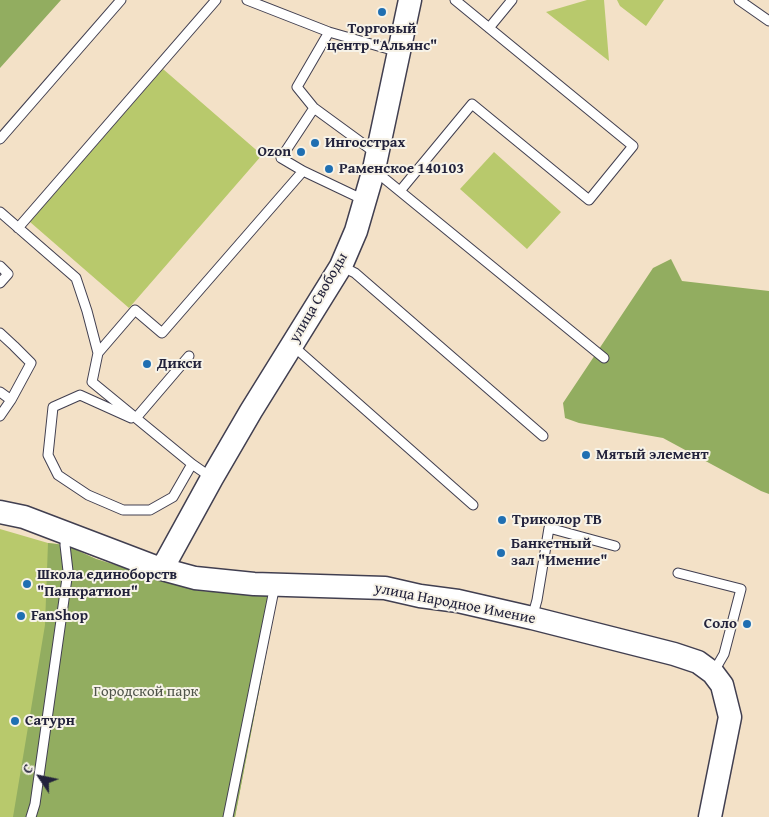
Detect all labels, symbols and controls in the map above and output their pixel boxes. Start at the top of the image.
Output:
marker: Торговый центр "Альянс" [376,6,388,18]
place label: Торговый центр "Альянс" [327,20,437,55]
place label: Ингосстрах [325,134,405,152]
marker: Ингосстрах [309,137,321,149]
place label: Ozon [258,143,291,161]
marker: Ozon [295,146,307,158]
place label: Раменское 140103 [339,160,464,178]
marker: Раменское 140103 [323,163,335,175]
street label: улица Свободы [286,250,352,346]
place label: Дикси [157,355,202,373]
marker: Дикси [141,358,153,370]
place label: Мятый элемент [596,446,708,464]
marker: Мятый элемент [580,449,592,461]
place label: Триколор ТВ [512,511,602,529]
marker: Триколор ТВ [496,514,508,526]
place label: Банкетный зал "Имение" [511,535,608,570]
marker: Банкетный зал "Имение" [495,547,507,559]
place label: Школа единоборств "Панкратион" [37,566,177,601]
marker: Школа единоборств "Панкратион" [21,578,33,590]
street label: улица Народное Имение [373,580,537,628]
place label: FanShop [31,607,88,625]
marker: FanShop [15,610,27,622]
place label: Соло [704,615,737,633]
marker: Соло [741,618,753,630]
park label: Городской парк [94,683,198,701]
place label: Сатурн [25,712,75,730]
marker: Сатурн [9,715,21,727]
north arrow [15,752,65,802]
text: С [17,760,38,777]

